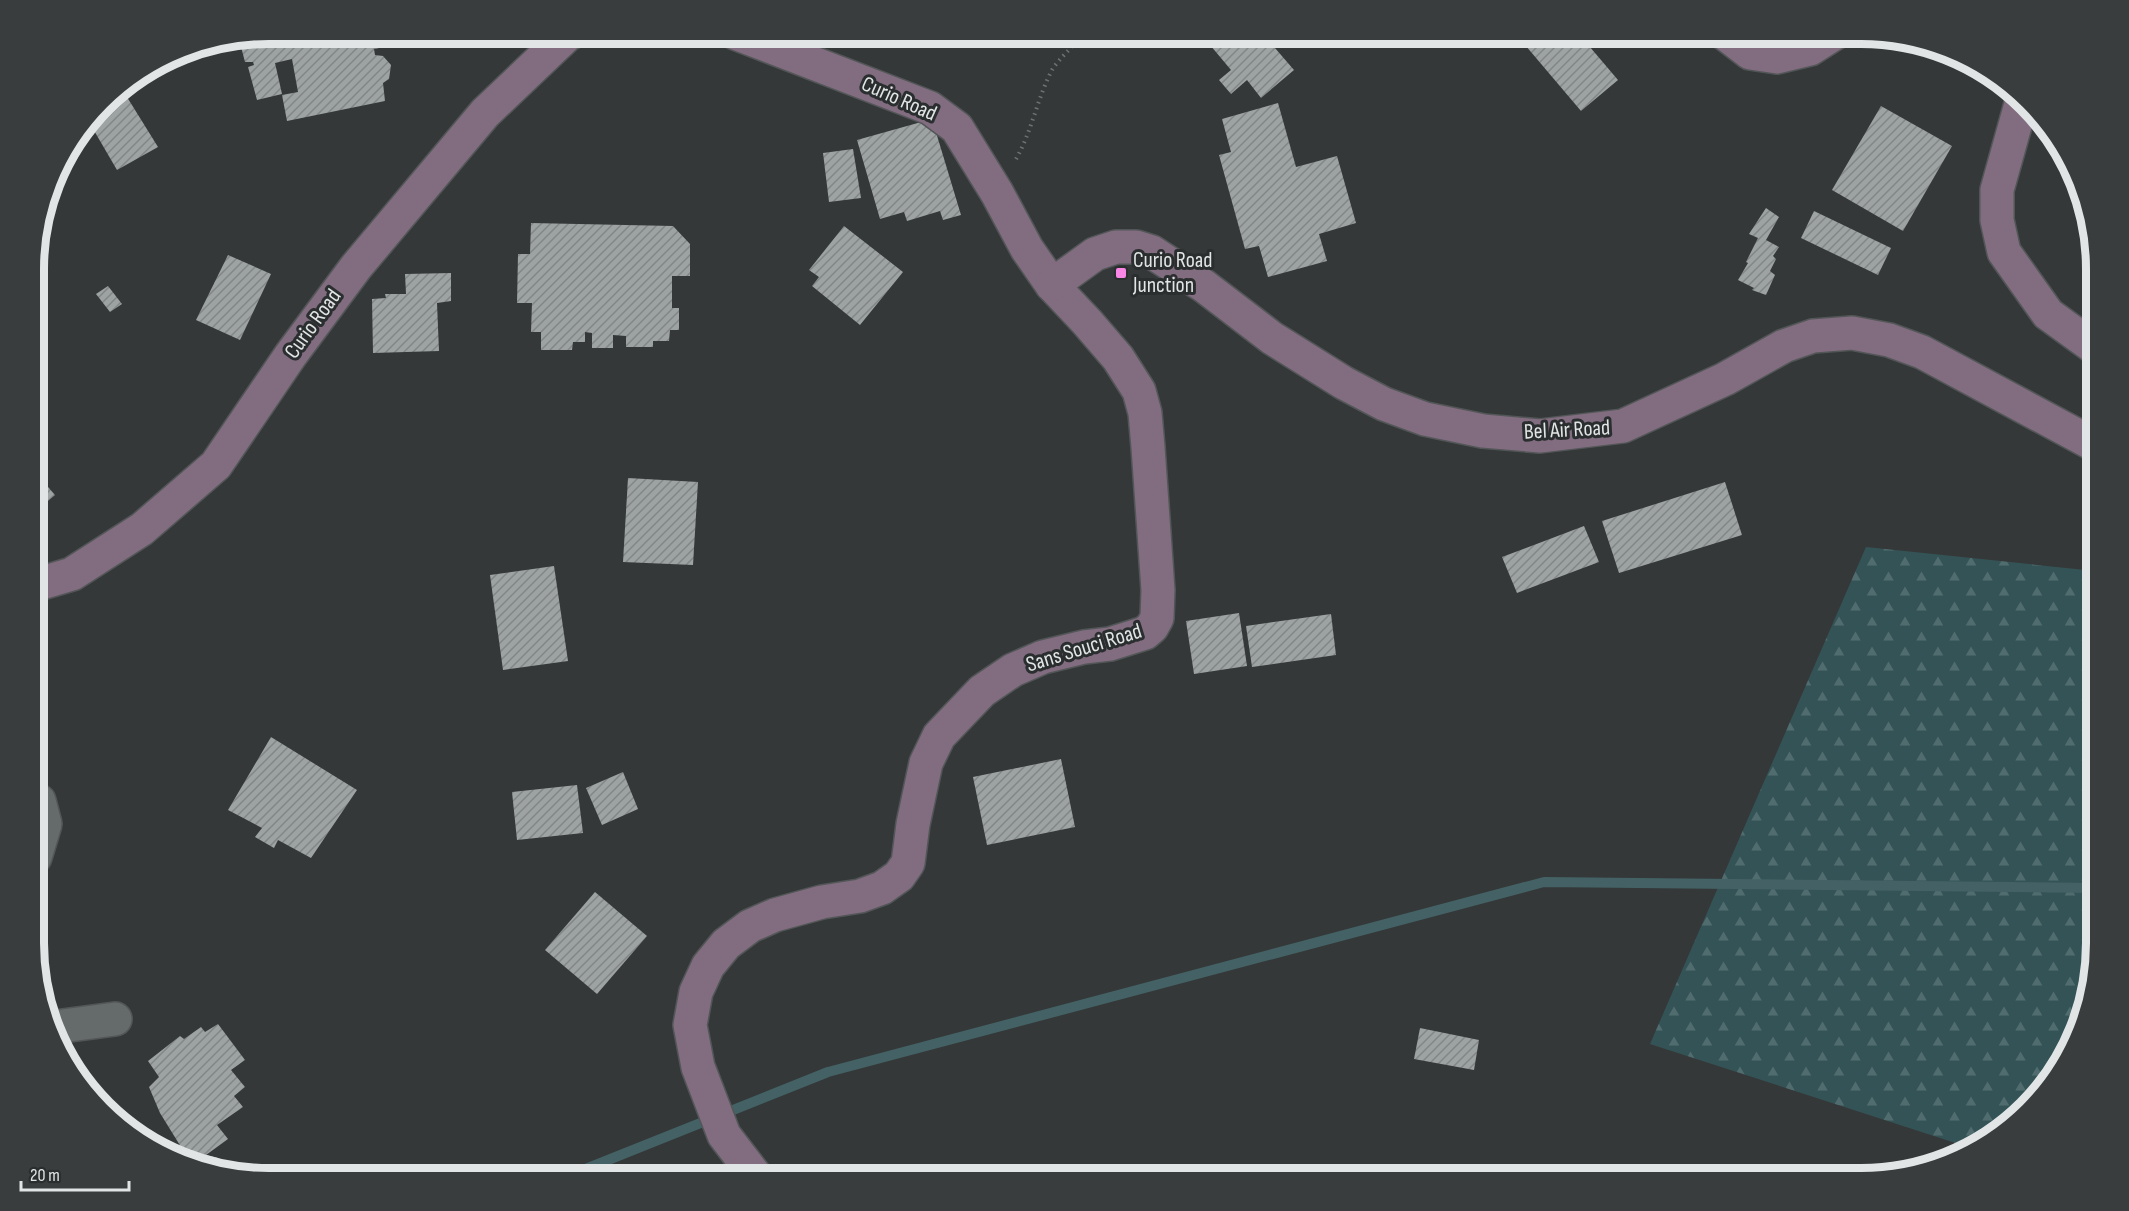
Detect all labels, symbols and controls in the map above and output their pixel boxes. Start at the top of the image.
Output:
street label: Curio Road [857,71,941,127]
place label: Curio Road Junction [1132,247,1212,299]
marker: Curio Road Junction [1114,266,1128,280]
street label: Curio Road [279,284,347,364]
street label: Bel Air Road [1523,414,1611,446]
street label: Sans Souci Road [1023,618,1145,678]
scale bar [21,1154,129,1192]
text: 20 m [30,1165,60,1186]

